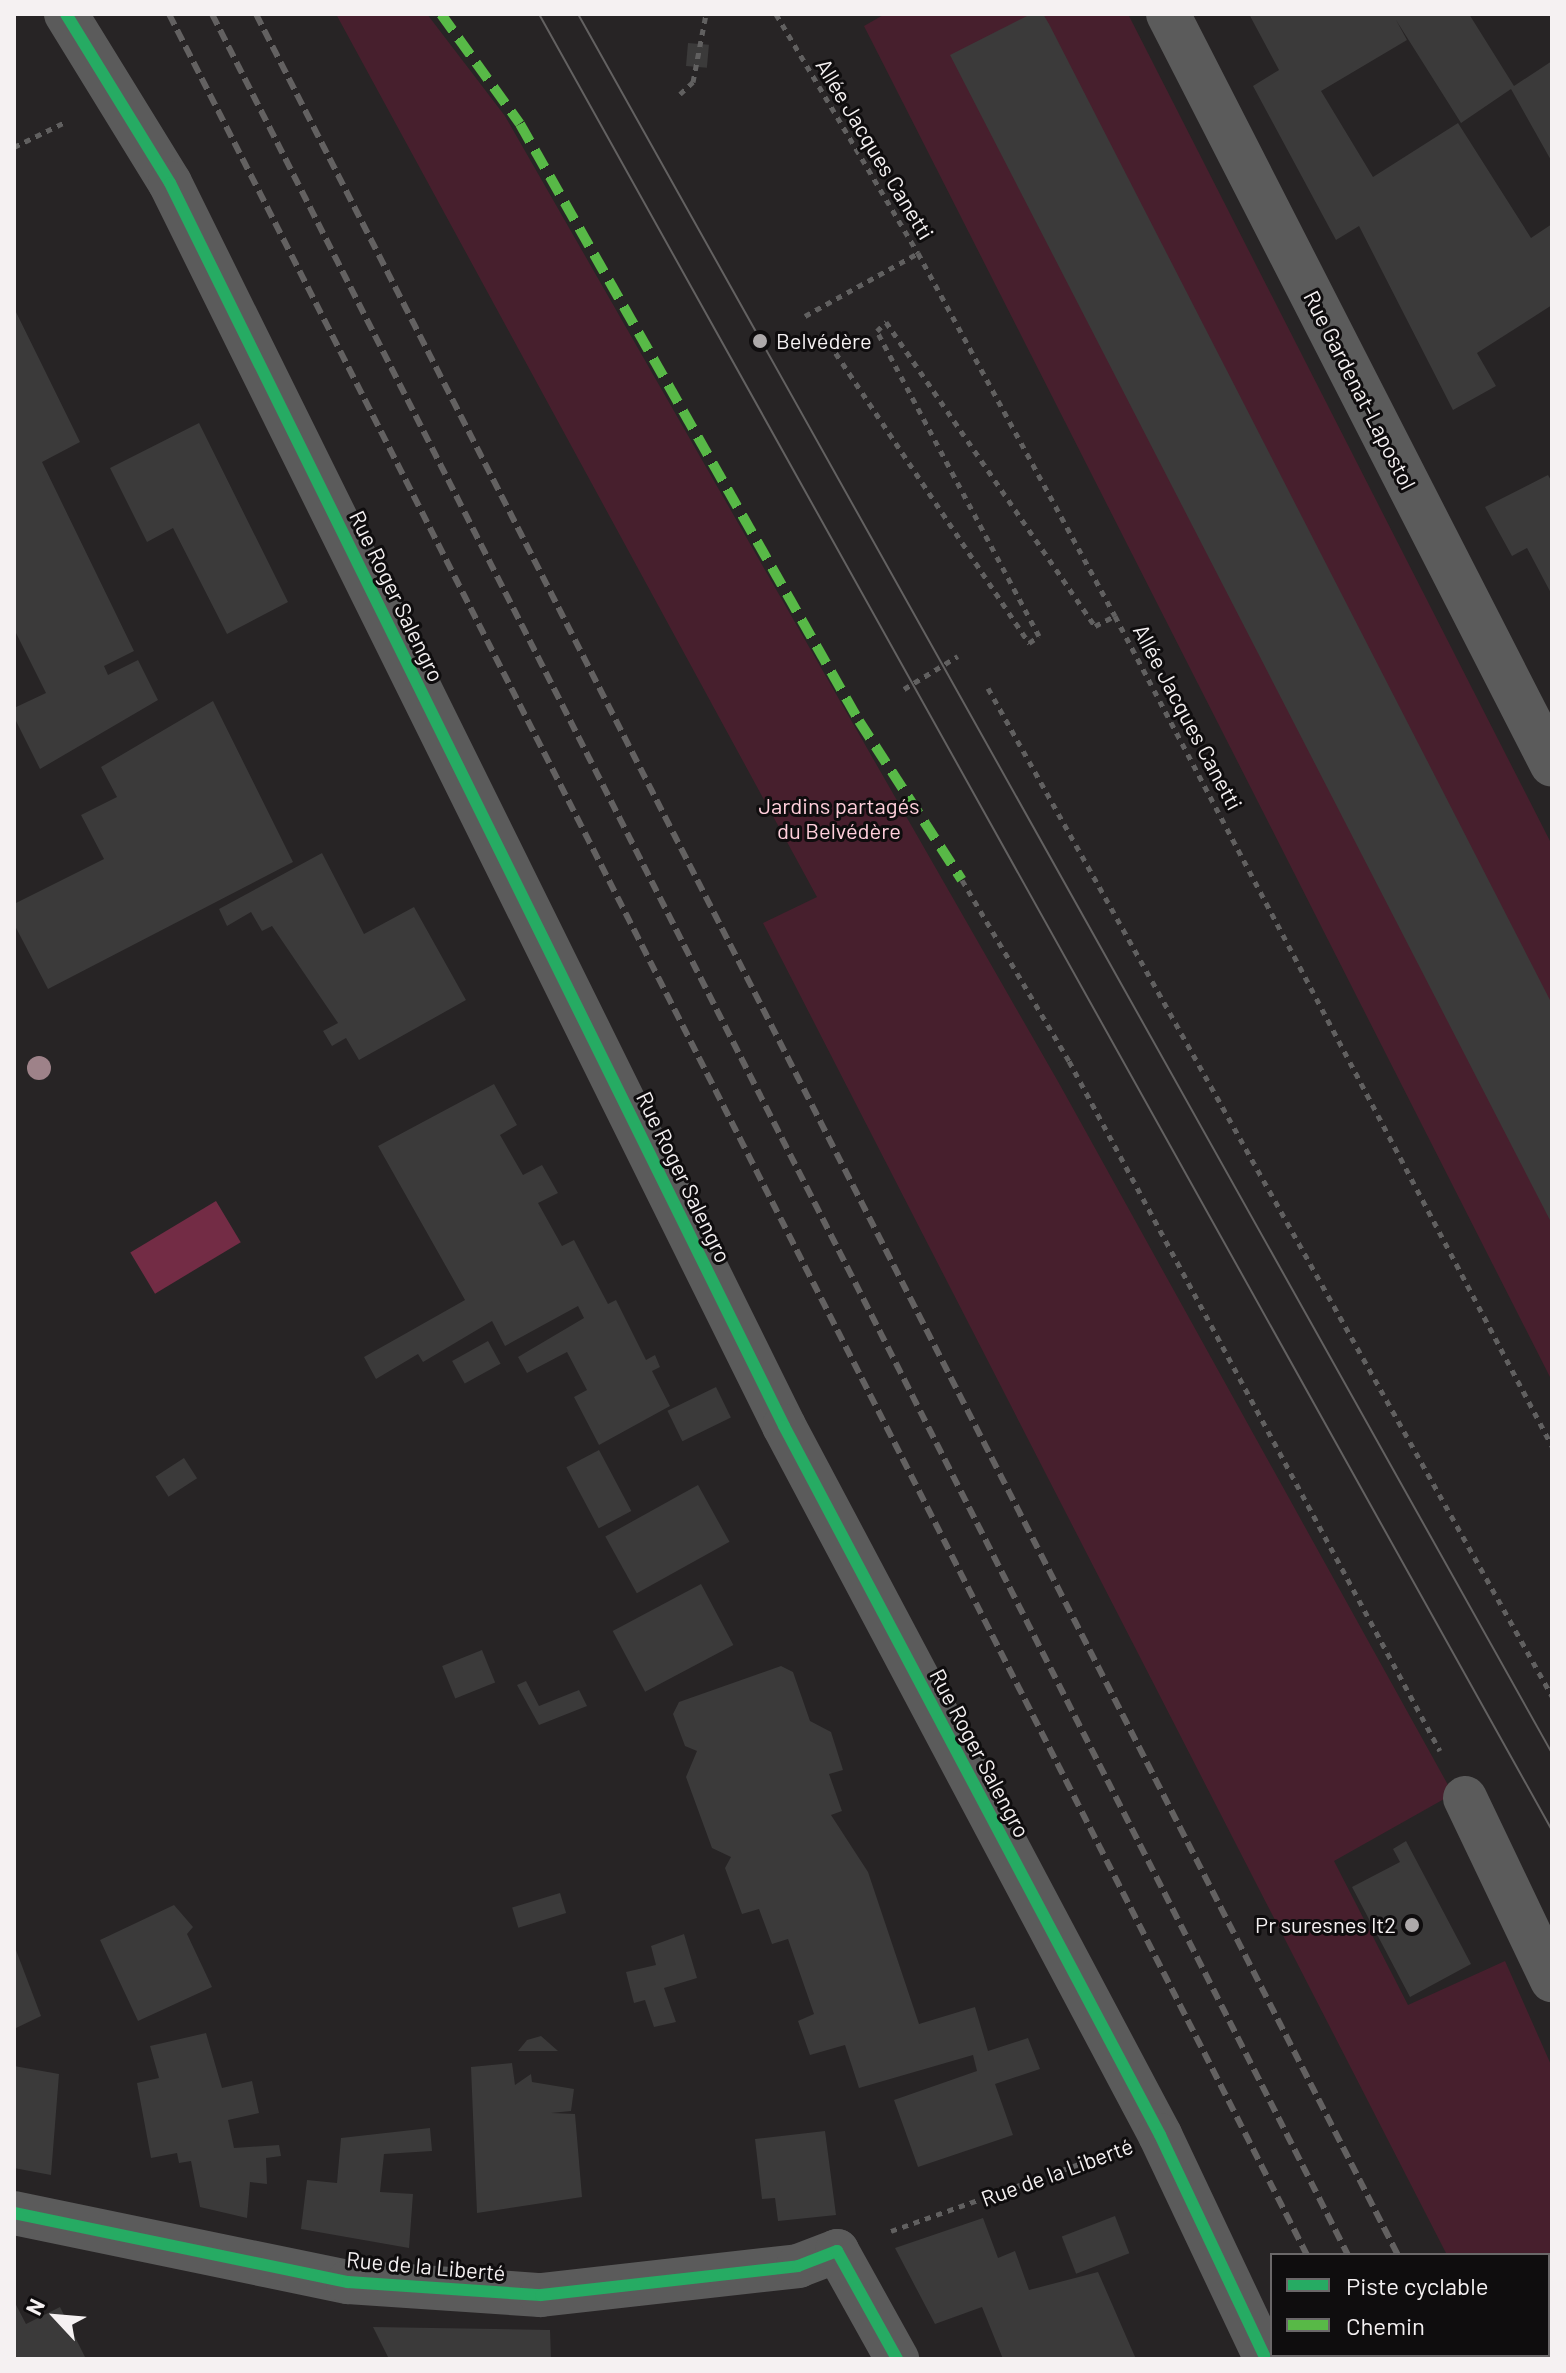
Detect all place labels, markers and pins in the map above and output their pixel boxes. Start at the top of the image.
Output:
place label: Belvédère [776,328,872,354]
marker: Belvédère [751,332,769,350]
place label: Pr suresnes lt2 [1255,1912,1396,1938]
marker: Pr suresnes lt2 [1403,1916,1421,1934]

